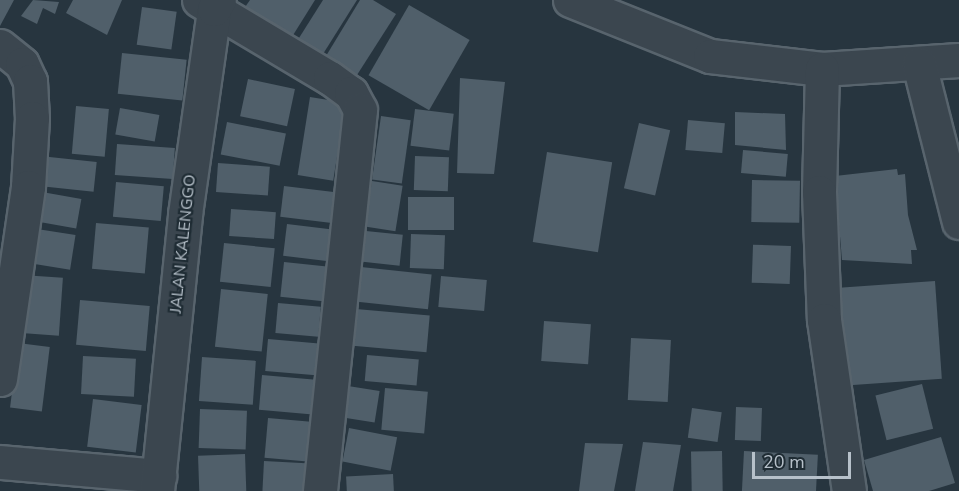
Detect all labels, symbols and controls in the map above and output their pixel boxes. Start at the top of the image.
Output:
street label: JALAN KALENGGO [166,174,200,314]
scale bar [755,440,854,478]
text: 20 m [763,450,805,474]

